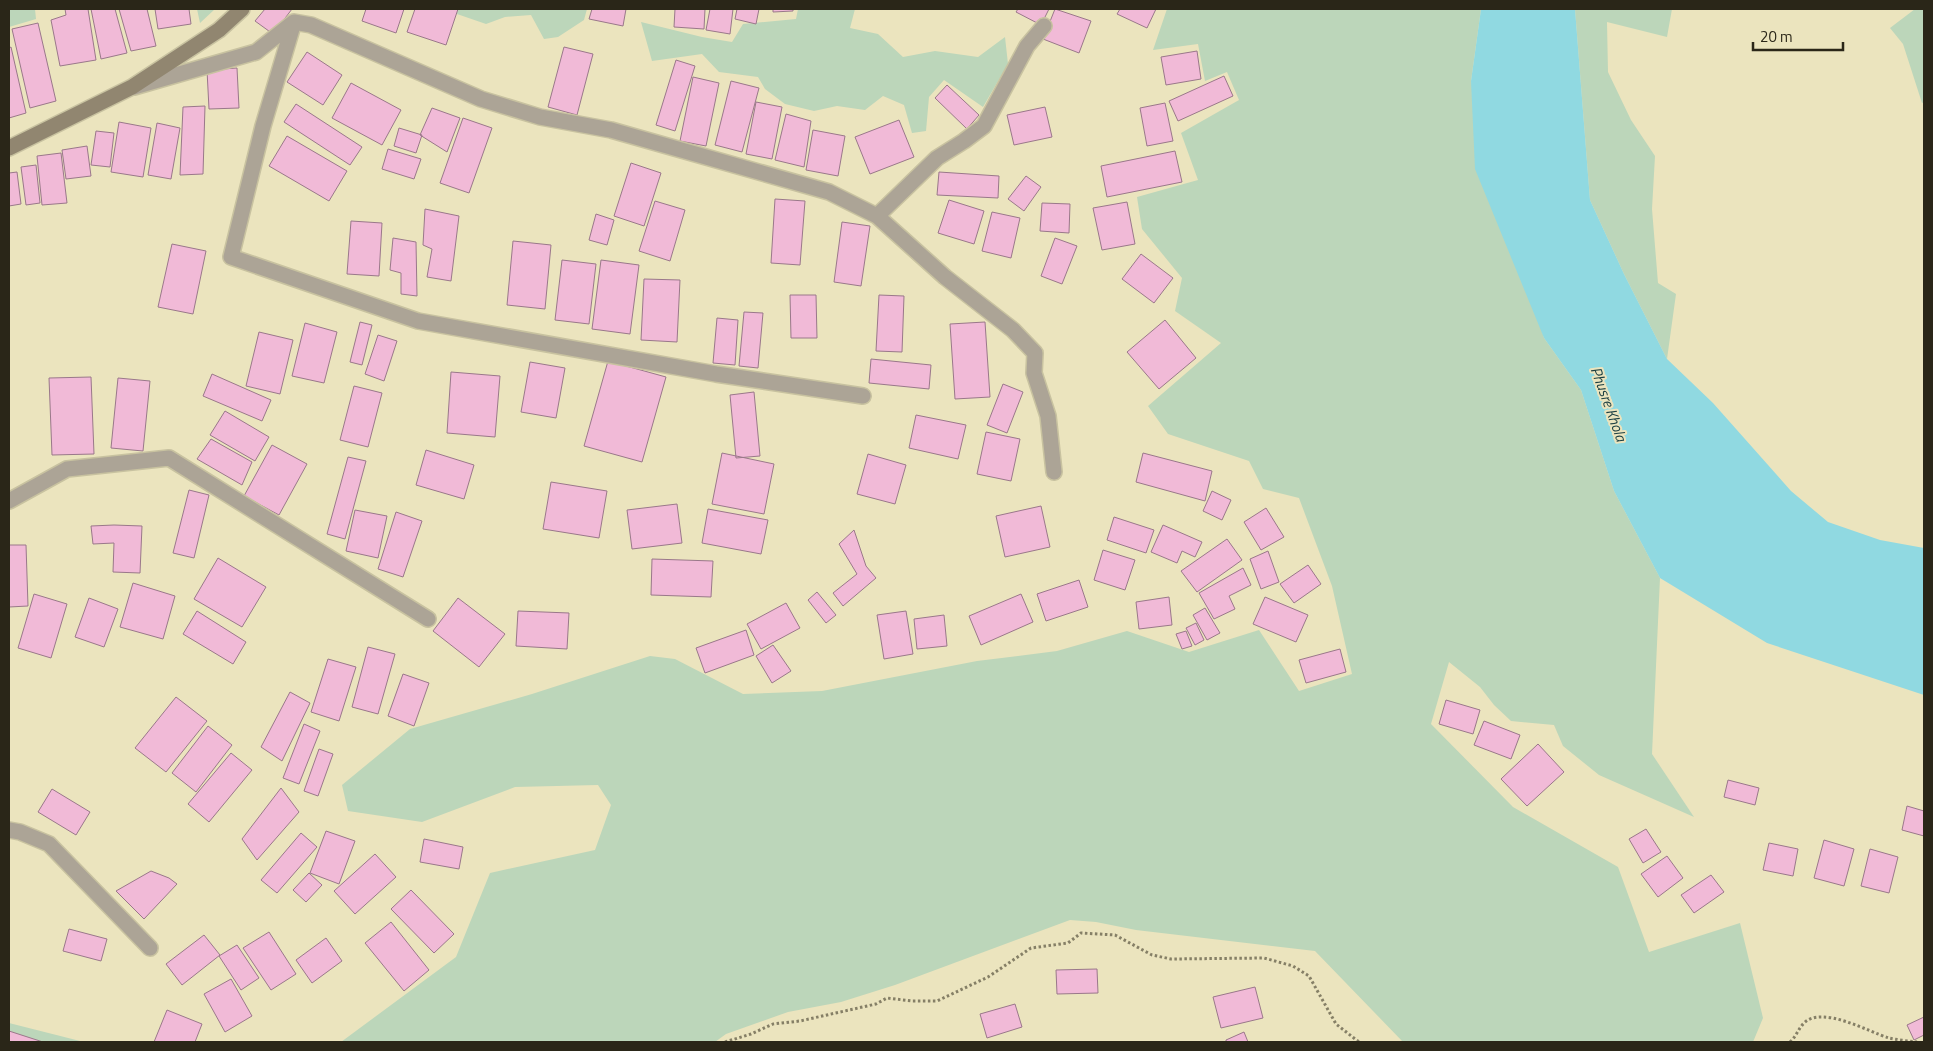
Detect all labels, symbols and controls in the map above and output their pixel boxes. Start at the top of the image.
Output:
scale bar [1753,20,1843,52]
text: 20 m [1760,25,1793,48]
water label: Phusre Khola [1585,364,1634,446]

